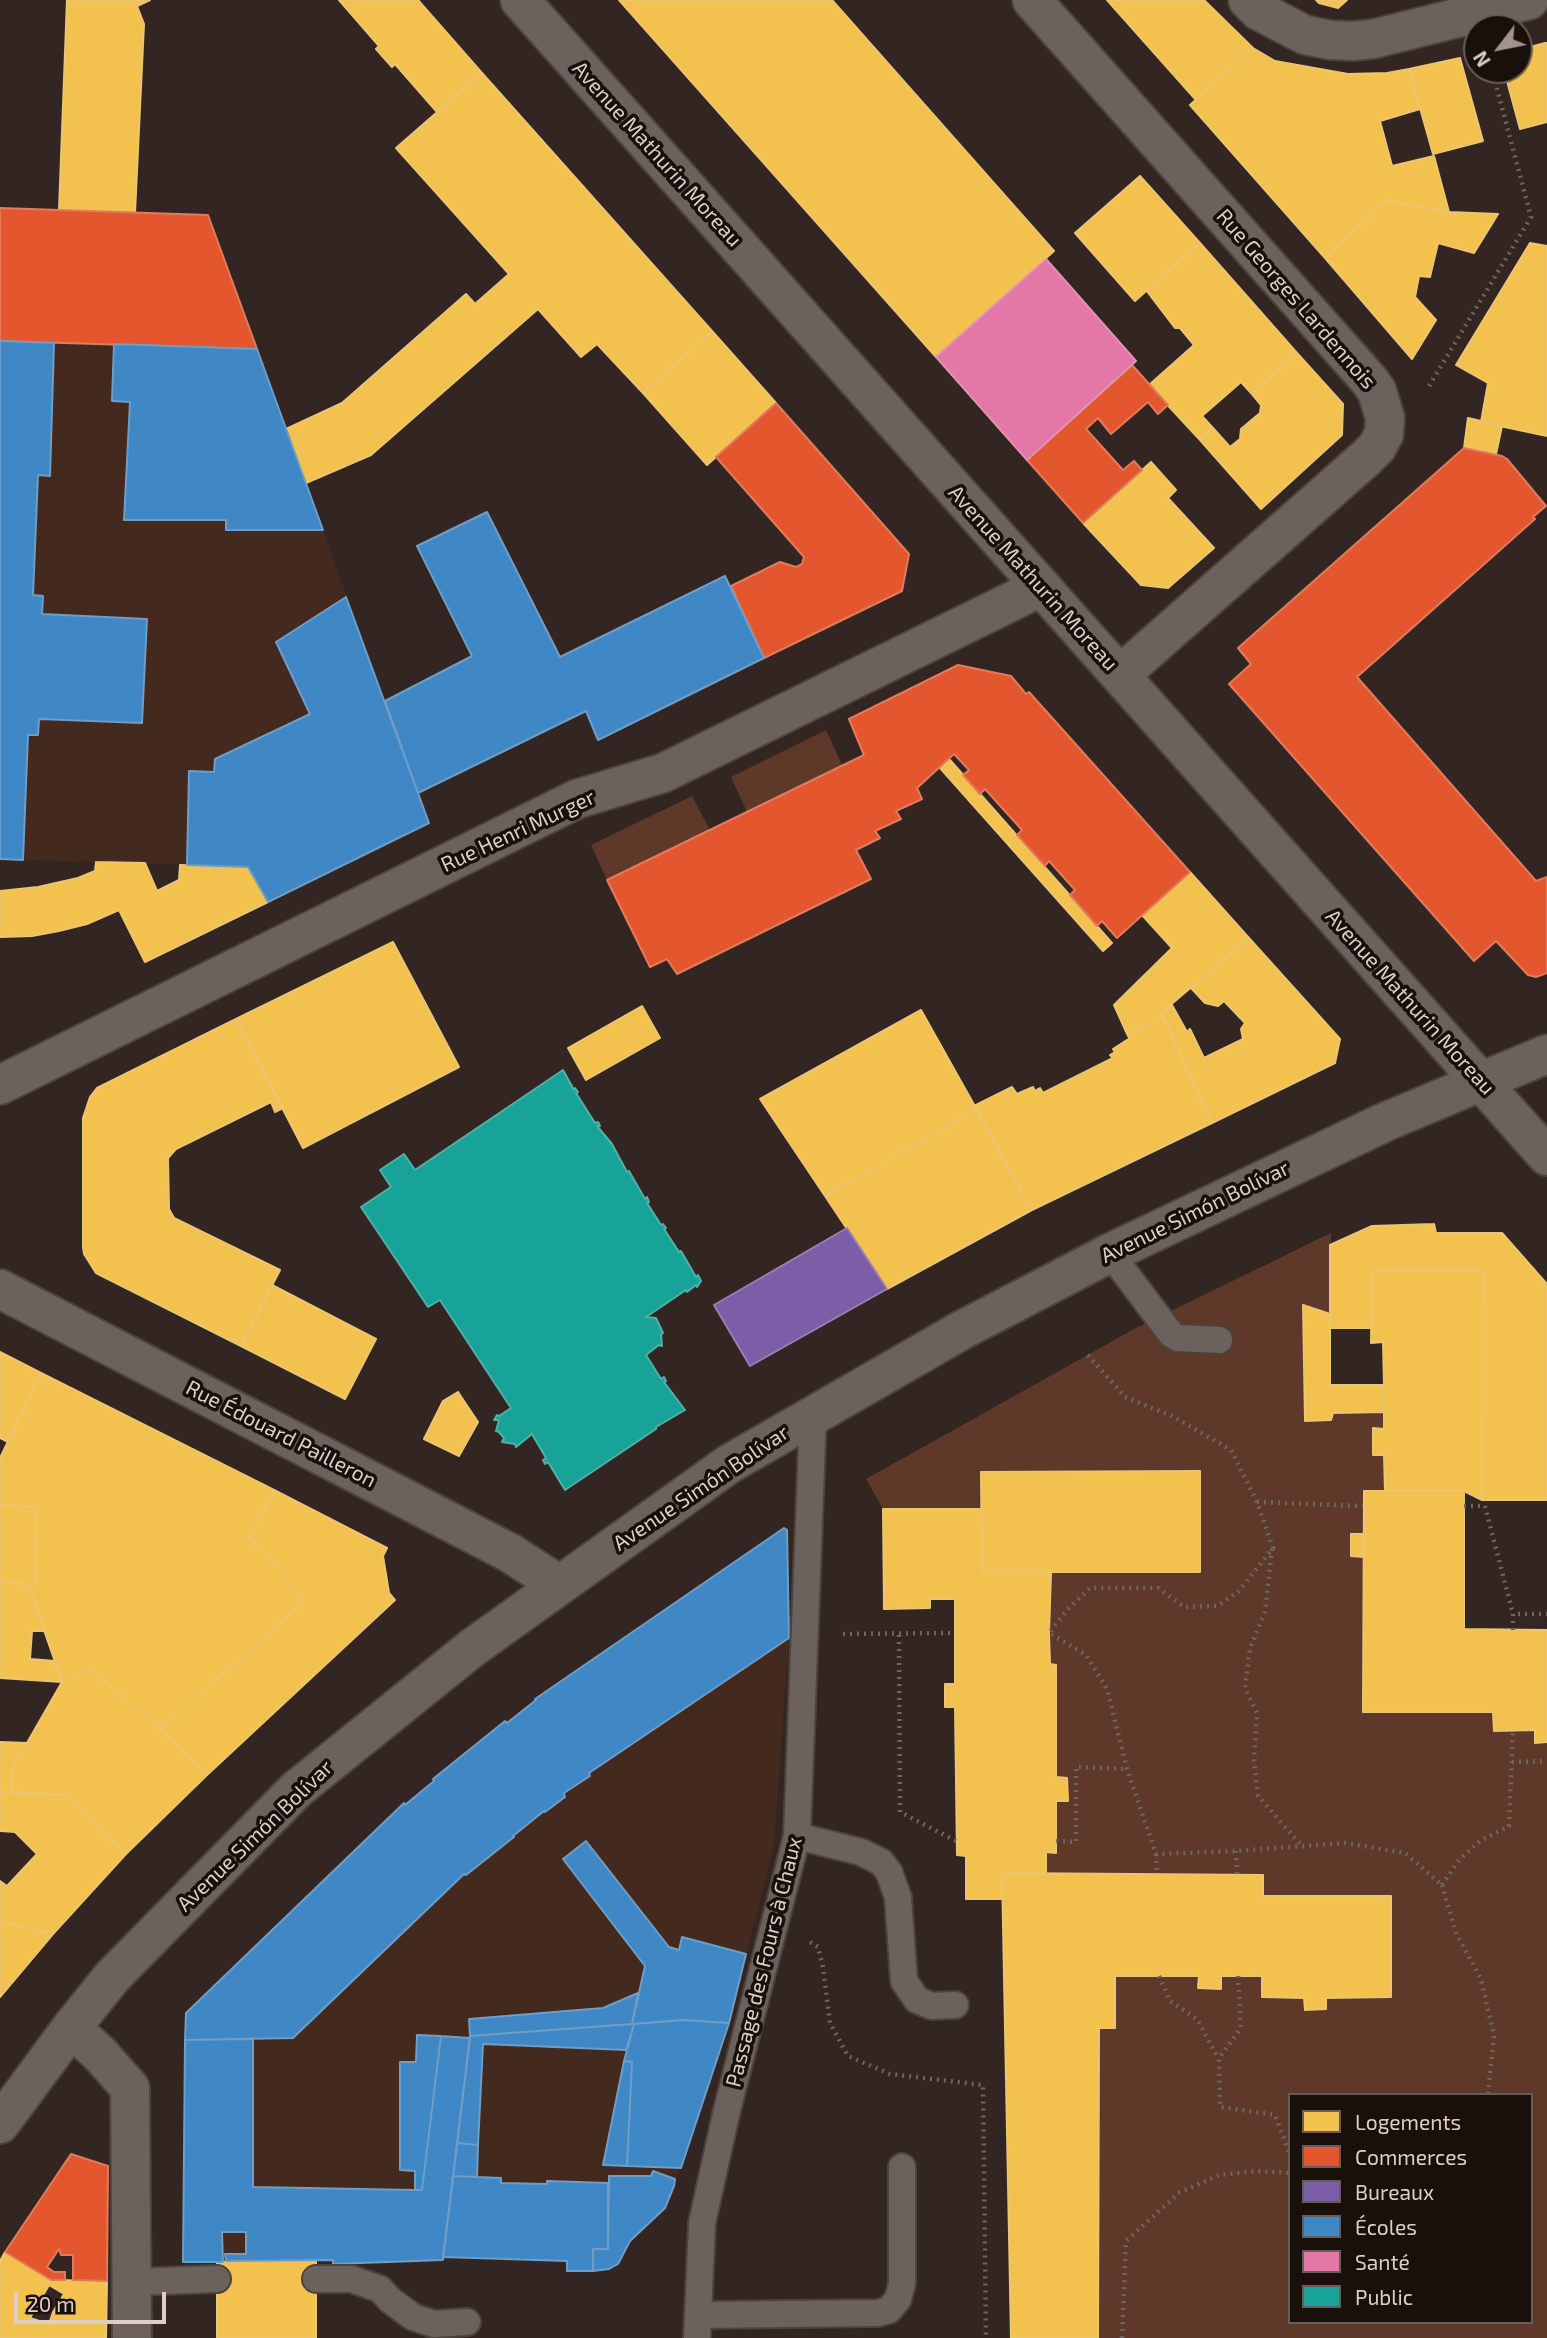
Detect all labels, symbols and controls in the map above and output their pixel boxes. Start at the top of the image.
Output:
north arrow [1463,14,1533,84]
text: N [1468,47,1495,71]
street label: Avenue Mathurin Moreau [567,56,747,252]
street label: Rue Georges Lardennois [1211,204,1381,394]
street label: Avenue Mathurin Moreau [943,480,1123,676]
street label: Rue Henri Murger [437,784,599,878]
street label: Avenue Mathurin Moreau [1320,904,1500,1100]
street label: Avenue Simón Bolívar [1097,1155,1293,1269]
street label: Rue Édouard Pailleron [182,1375,380,1493]
street label: Avenue Simón Bolívar [608,1420,794,1556]
street label: Avenue Simón Bolívar [172,1755,338,1917]
street label: Passage des Fours à Chaux [721,1834,807,2090]
legend [1288,2093,1533,2324]
text: Logements [1355,2109,1461,2134]
text: Commerces [1355,2144,1467,2169]
text: Bureaux [1355,2179,1434,2204]
text: Écoles [1355,2214,1417,2239]
text: Santé [1355,2249,1410,2274]
scale bar [18,2278,170,2322]
text: Public [1355,2284,1413,2309]
text: 20 m [27,2291,75,2316]

